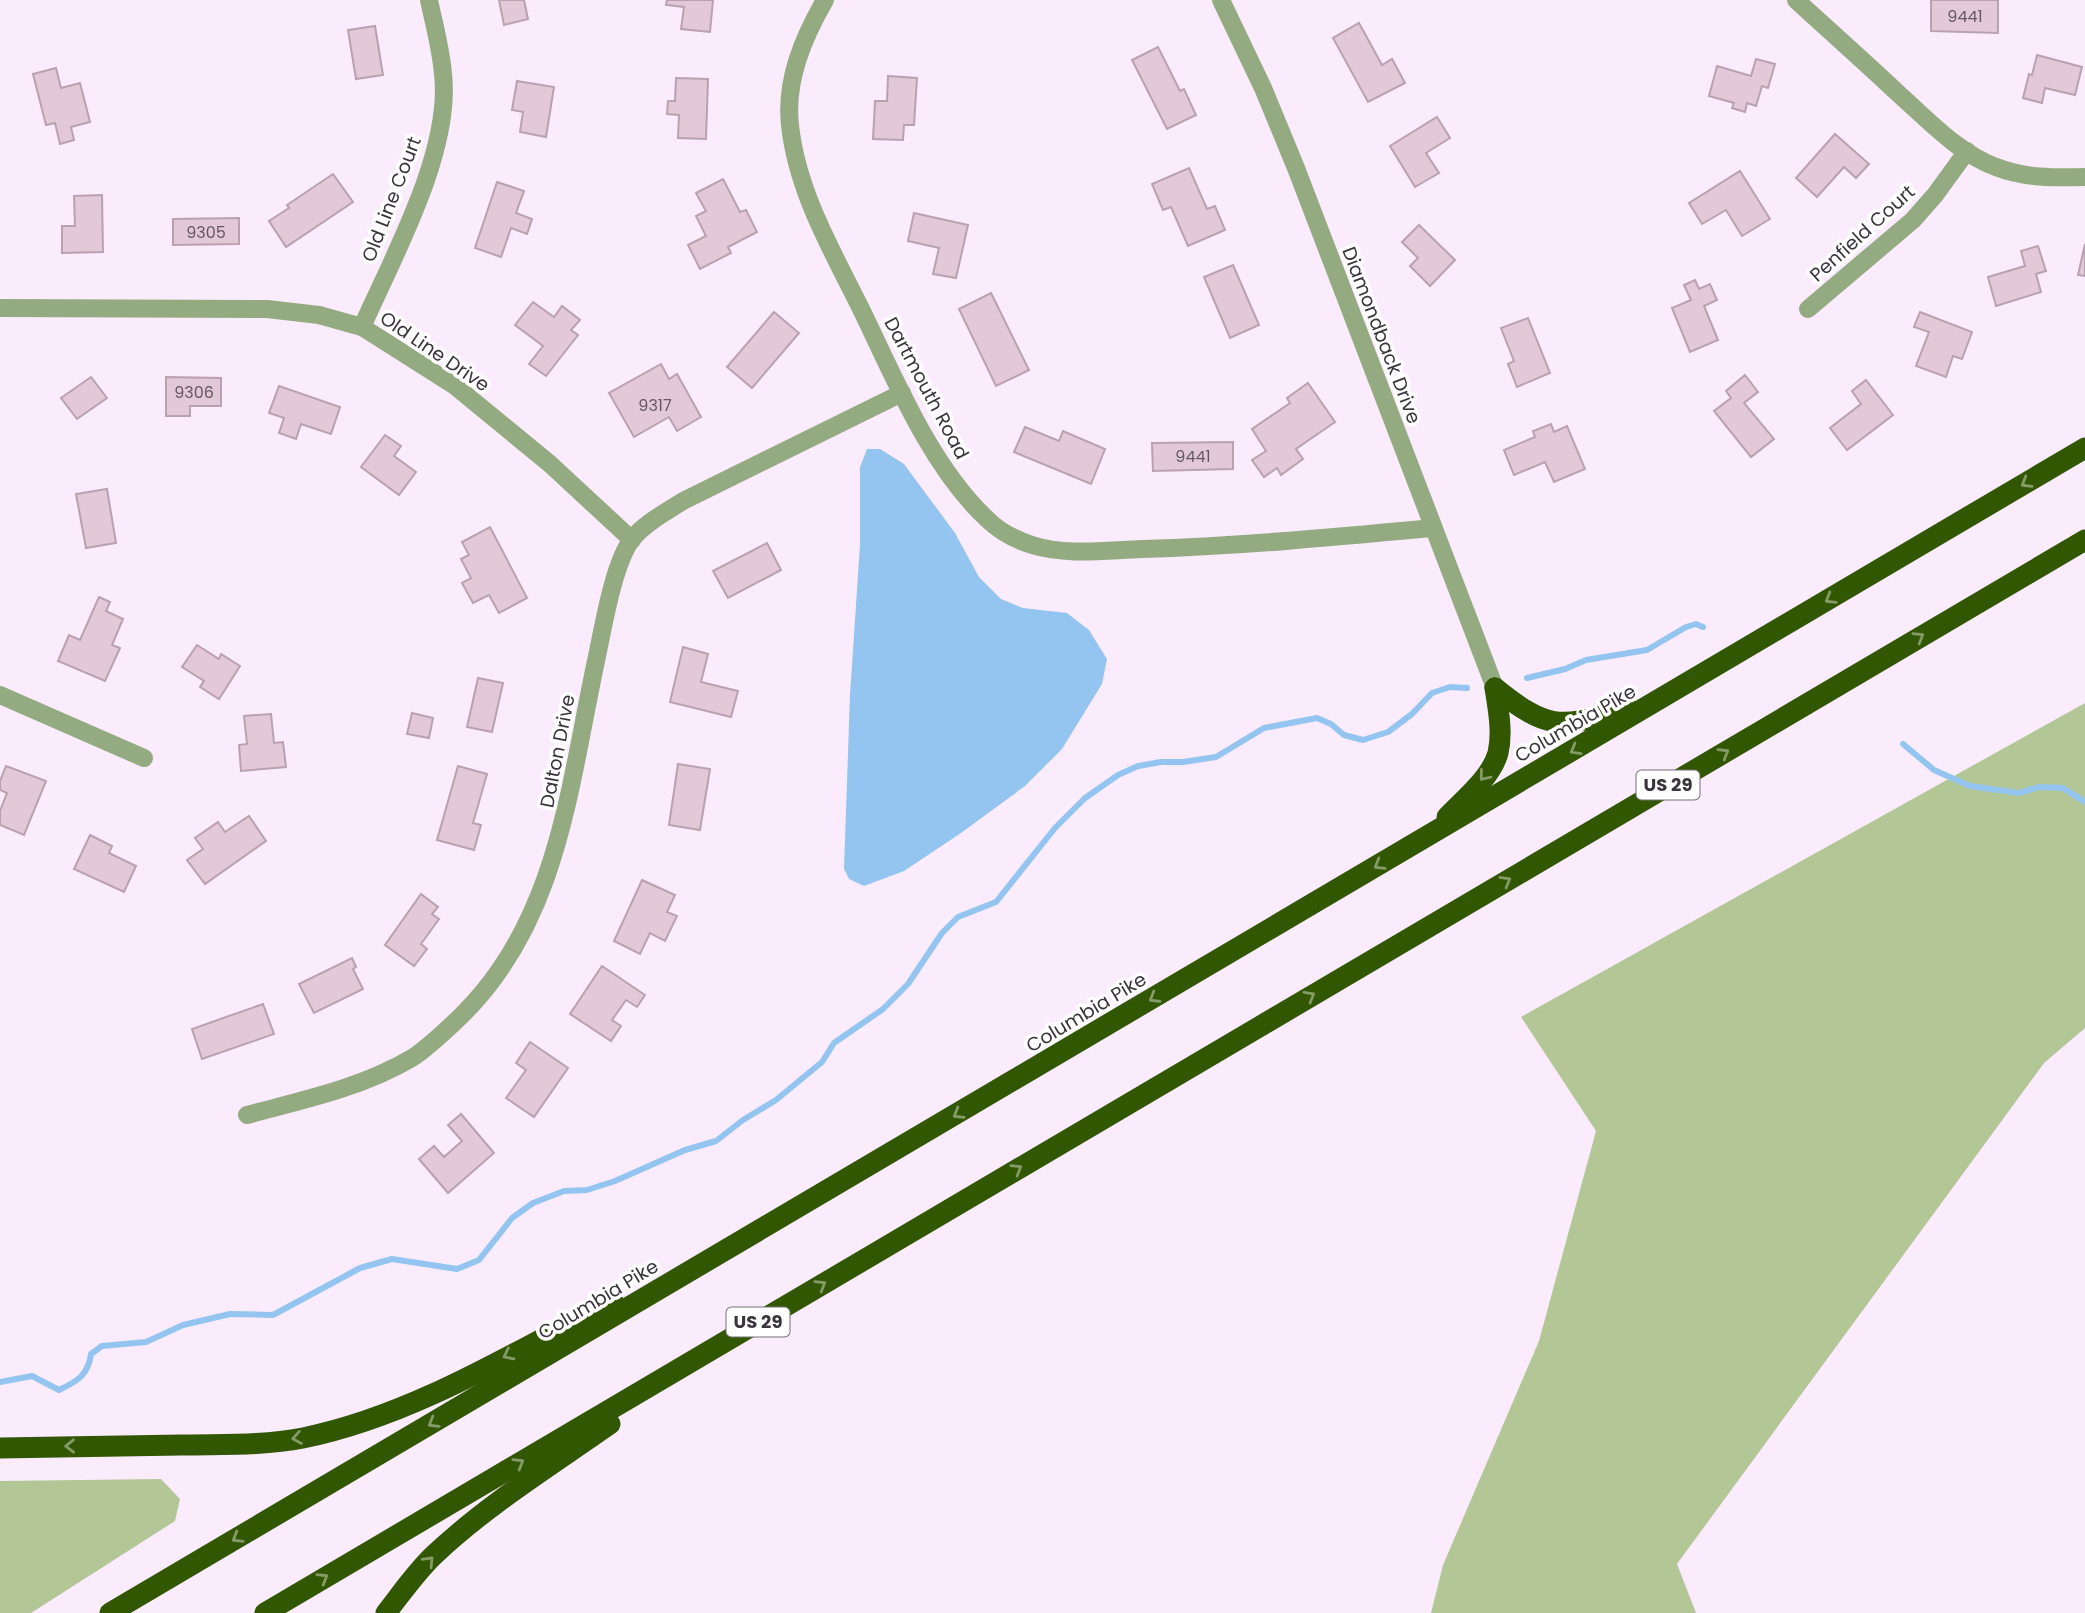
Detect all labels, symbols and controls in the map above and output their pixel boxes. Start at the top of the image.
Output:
house number: 9441 [1947,5,1983,28]
street label: Old Line Court [355,132,428,266]
street label: Penfield Court [1804,179,1921,288]
house number: 9305 [186,221,226,244]
street label: Diamondback Drive [1335,243,1428,427]
street label: Old Line Drive [375,305,495,398]
street label: Dartmouth Road [878,312,976,464]
house number: 9306 [174,381,214,404]
house number: 9317 [638,394,672,417]
house number: 9441 [1175,445,1211,468]
one-way arrow [2021,475,2034,488]
one-way arrow [1825,591,1838,604]
one-way arrow [1912,633,1925,646]
street label: Columbia Pike [1510,678,1641,769]
street label: Dalton Drive [533,692,582,810]
one-way arrow [1569,741,1582,754]
one-way arrow [1716,748,1729,761]
one-way arrow [1480,767,1492,780]
road number: US 29 [1636,770,1700,800]
one-way arrow [1373,856,1386,869]
one-way arrow [1499,876,1512,889]
street label: Columbia Pike [1021,966,1151,1059]
one-way arrow [1148,990,1161,1003]
one-way arrow [1302,991,1315,1004]
one-way arrow [952,1105,965,1118]
one-way arrow [1009,1164,1022,1177]
street label: Columbia Pike [533,1253,663,1346]
one-way arrow [813,1280,826,1293]
road number: US 29 [726,1308,790,1336]
one-way arrow [503,1347,515,1361]
one-way arrow [428,1415,441,1428]
one-way arrow [291,1430,303,1445]
one-way arrow [64,1439,75,1454]
one-way arrow [512,1458,525,1471]
one-way arrow [232,1530,245,1543]
one-way arrow [421,1556,433,1569]
one-way arrow [316,1574,329,1587]

